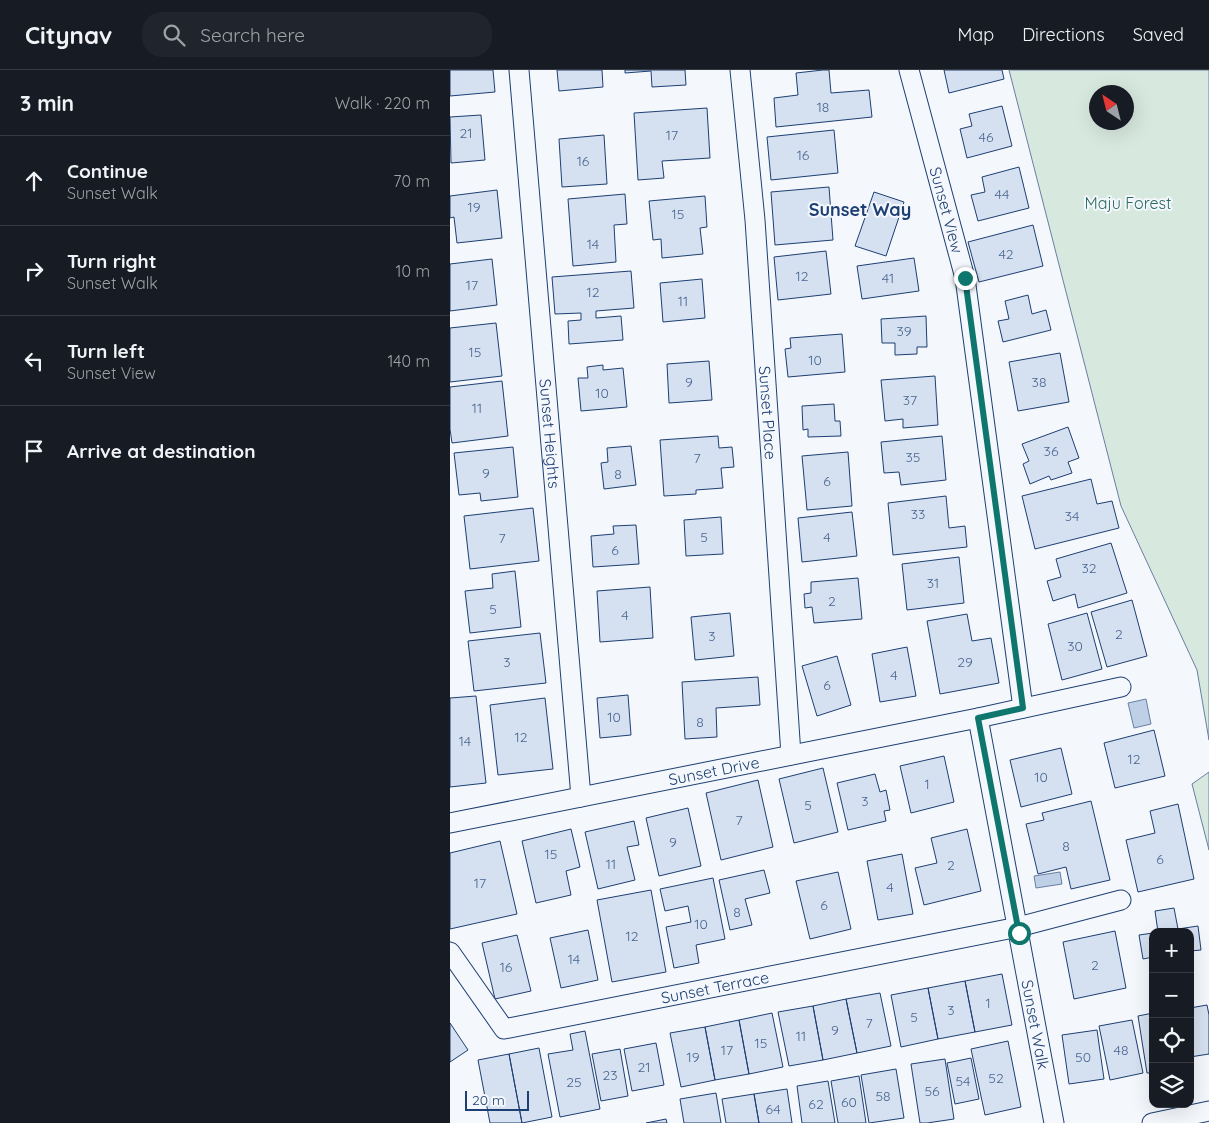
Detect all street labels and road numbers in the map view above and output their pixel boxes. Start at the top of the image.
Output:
street label: Sunset View [925,164,968,256]
street label: Sunset Place [755,365,781,460]
street label: Sunset Heights [535,378,565,489]
street label: Sunset Drive [667,752,761,789]
street label: Sunset Terrace [659,967,771,1008]
street label: Sunset Walk [1017,978,1054,1071]

